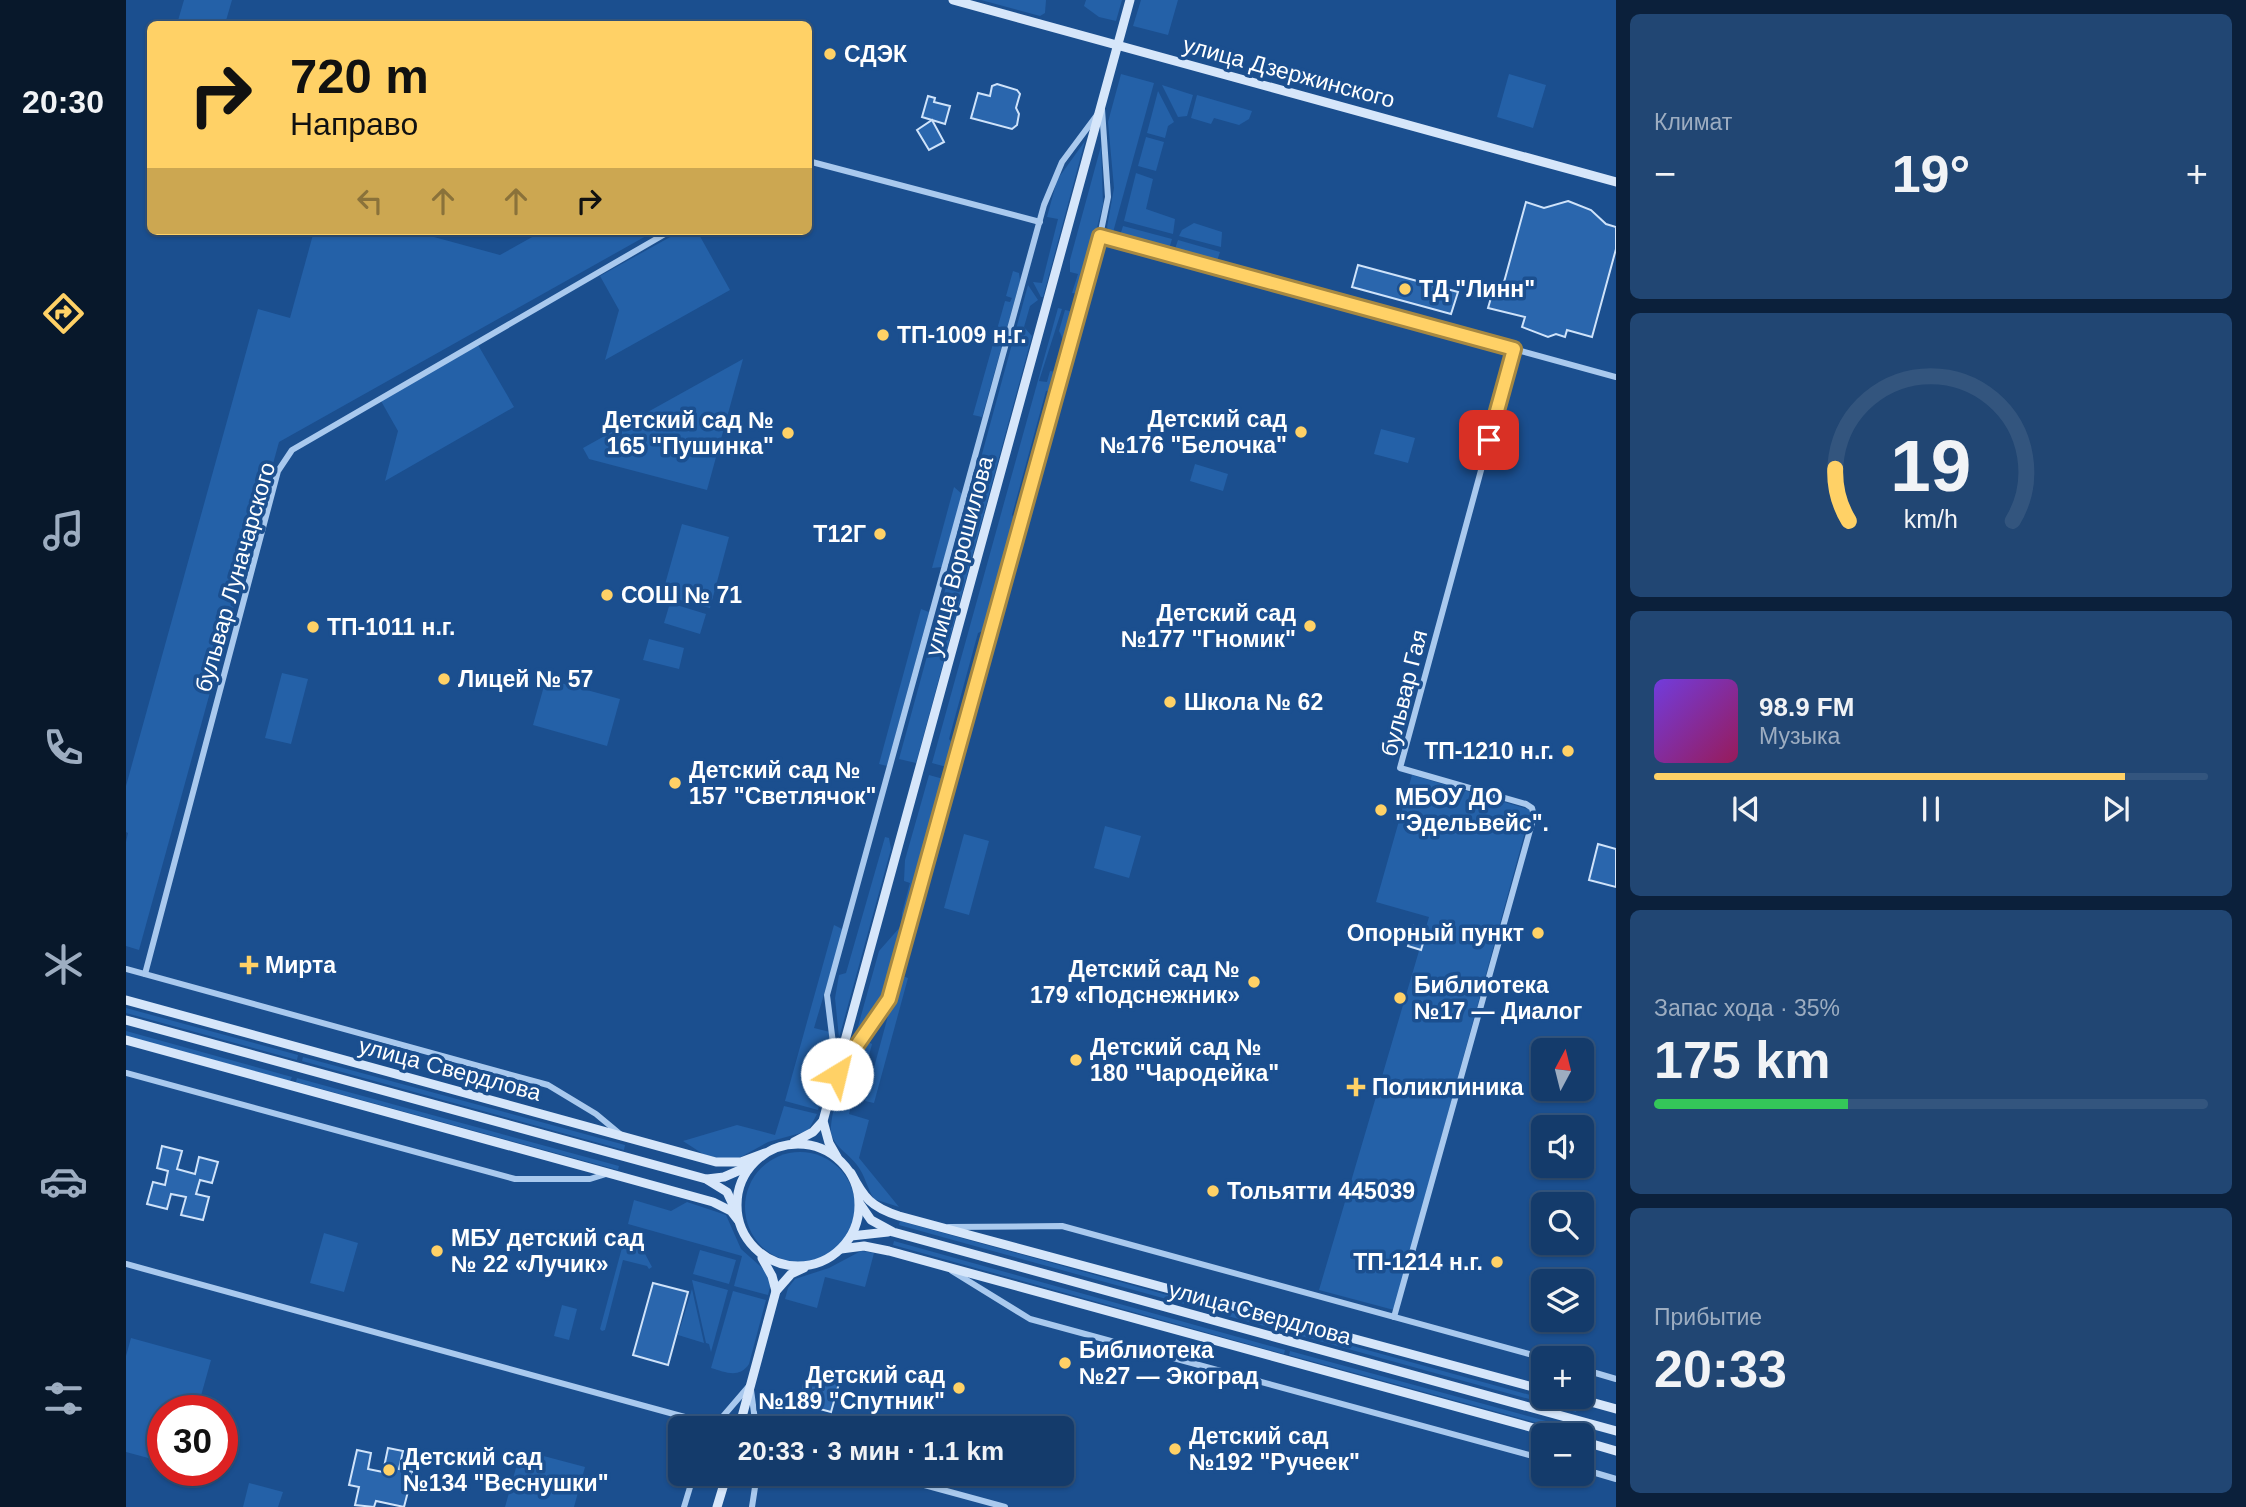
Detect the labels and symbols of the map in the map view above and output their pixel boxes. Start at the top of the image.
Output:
street label: улица Дзержинского [1180,31,1398,113]
place label: СДЭК [844,41,908,67]
marker: СДЭК [822,46,838,62]
place label: ТД "Линн" [1419,276,1535,302]
marker: ТД "Линн" [1397,281,1413,297]
place label: ТП-1009 н.г. [897,322,1027,348]
marker: ТП-1009 н.г. [875,327,891,343]
place label: Детский сад №176 "Белочка" [1100,406,1287,458]
place label: Детский сад № 165 "Пушинка" [602,407,774,459]
pin [1459,410,1519,470]
marker: Детский сад №176 "Белочка" [1293,424,1309,440]
marker: Детский сад № 165 "Пушинка" [780,425,796,441]
street label: улица Ворошилова [920,453,998,659]
street label: бульвар Луначарского [190,459,280,695]
place label: T12Г [813,521,866,547]
marker: T12Г [872,526,888,542]
place label: СОШ № 71 [621,582,742,608]
marker: СОШ № 71 [599,587,615,603]
place label: Детский сад №177 "Гномик" [1121,600,1296,652]
place label: ТП-1011 н.г. [327,614,455,640]
marker: Детский сад №177 "Гномик" [1302,618,1318,634]
marker: ТП-1011 н.г. [305,619,321,635]
street label: бульвар Гая [1376,627,1432,759]
place label: Лицей № 57 [458,666,593,692]
marker: Лицей № 57 [436,671,452,687]
place label: Школа № 62 [1184,689,1323,715]
marker: Школа № 62 [1162,694,1178,710]
place label: ТП-1210 н.г. [1424,738,1554,764]
marker: ТП-1210 н.г. [1560,743,1576,759]
place label: Детский сад № 157 "Светлячок" [689,757,876,809]
marker: Детский сад № 157 "Светлячок" [667,775,683,791]
place label: МБОУ ДО "Эдельвейс". [1395,784,1549,836]
marker: МБОУ ДО "Эдельвейс". [1373,802,1389,818]
place label: Опорный пункт [1347,920,1524,946]
marker: Опорный пункт [1530,925,1546,941]
place label: Мирта [265,952,336,978]
marker: Мирта [239,955,259,975]
place label: Детский сад № 179 «Подснежник» [1030,956,1240,1008]
place label: Библиотека №17 — Диалог [1414,972,1582,1024]
marker: Детский сад № 179 «Подснежник» [1246,974,1262,990]
marker: Библиотека №17 — Диалог [1392,990,1408,1006]
street label: улица Свердлова [356,1032,544,1106]
place label: Детский сад № 180 "Чародейка" [1090,1034,1279,1086]
position arrow [800,1037,874,1111]
north arrow [1531,1038,1594,1101]
marker: Детский сад № 180 "Чародейка" [1068,1052,1084,1068]
place label: Поликлиника [1372,1074,1524,1100]
marker: Поликлиника [1346,1077,1366,1097]
place label: Тольятти 445039 [1227,1178,1415,1204]
marker: Тольятти 445039 [1205,1183,1221,1199]
place label: МБУ детский сад № 22 «Лучик» [451,1225,645,1277]
marker: МБУ детский сад № 22 «Лучик» [429,1243,445,1259]
place label: ТП-1214 н.г. [1353,1249,1483,1275]
marker: ТП-1214 н.г. [1489,1254,1505,1270]
street label: улица Свердлова [1166,1276,1354,1350]
place label: Библиотека №27 — Экоград [1079,1337,1259,1389]
marker: Библиотека №27 — Экоград [1057,1355,1073,1371]
place label: Детский сад №189 "Спутник" [758,1362,945,1414]
marker: Детский сад №189 "Спутник" [951,1380,967,1396]
speed limit sign: 30 [147,1395,238,1486]
place label: Детский сад №192 "Ручеек" [1189,1423,1360,1475]
marker: Детский сад №192 "Ручеек" [1167,1441,1183,1457]
place label: Детский сад №134 "Веснушки" [403,1444,609,1496]
marker: Детский сад №134 "Веснушки" [381,1462,397,1478]

